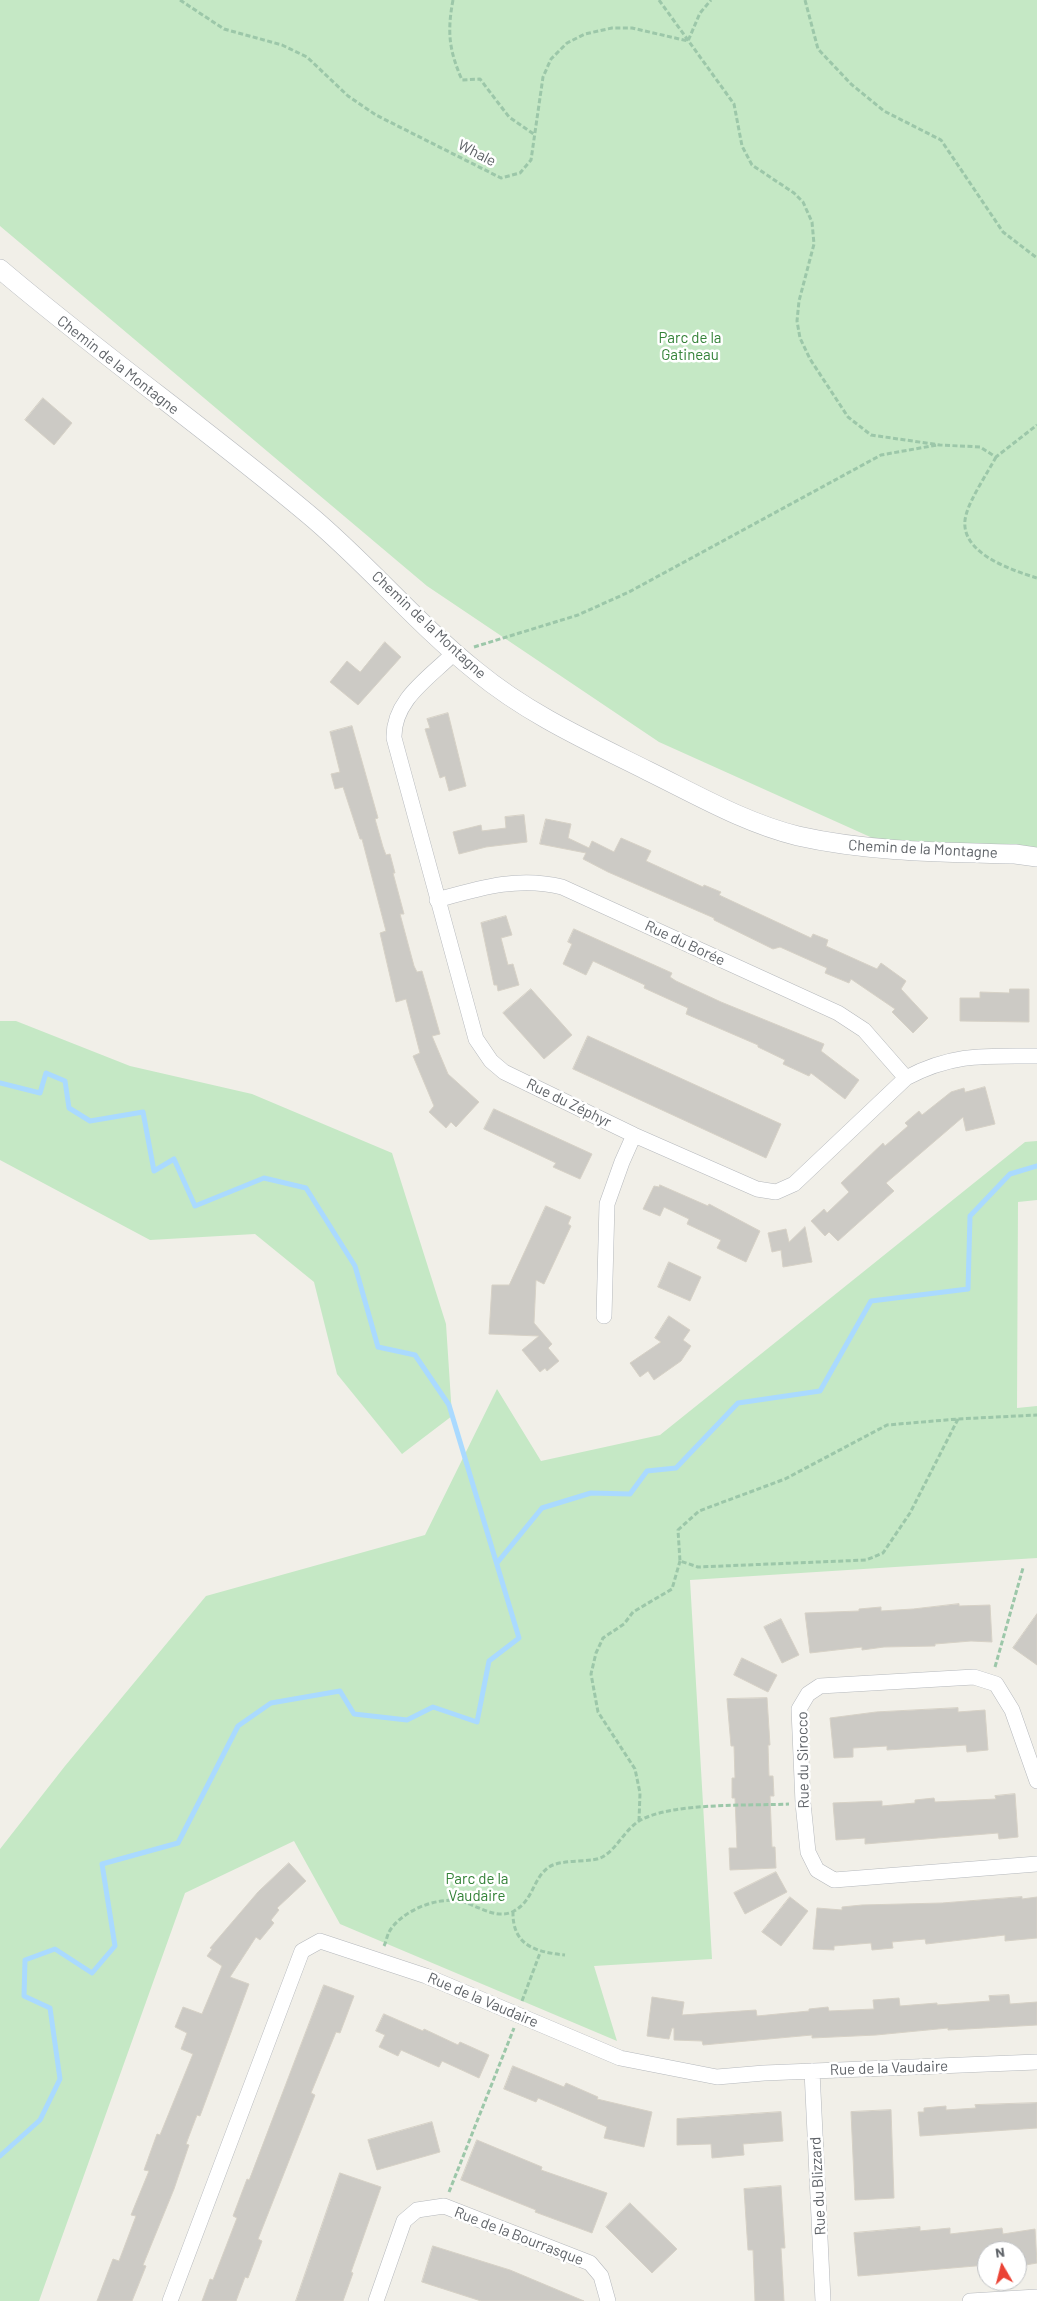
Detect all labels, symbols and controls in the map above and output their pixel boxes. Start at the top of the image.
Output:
street label: Whale [455,136,499,170]
street label: Chemin de la Montagne [53,312,183,418]
park label: Parc de la Gatineau [659,329,721,364]
street label: Chemin de la Montagne [368,567,490,683]
street label: Chemin de la Montagne [848,836,998,862]
street label: Rue du Borée [642,917,728,969]
street label: Rue du Zéphyr [524,1075,614,1131]
street label: Rue du Sirocco [793,1711,813,1809]
park label: Parc de la Vaudaire [446,1870,508,1905]
street label: Rue de la Vaudaire [425,1969,541,2031]
street label: Rue de la Vaudaire [830,2057,948,2079]
street label: Rue du Blizzard [806,2136,830,2236]
street label: Rue de la Bourrasque [452,2203,586,2269]
north arrow [977,2241,1027,2291]
text: N [994,2243,1006,2261]

